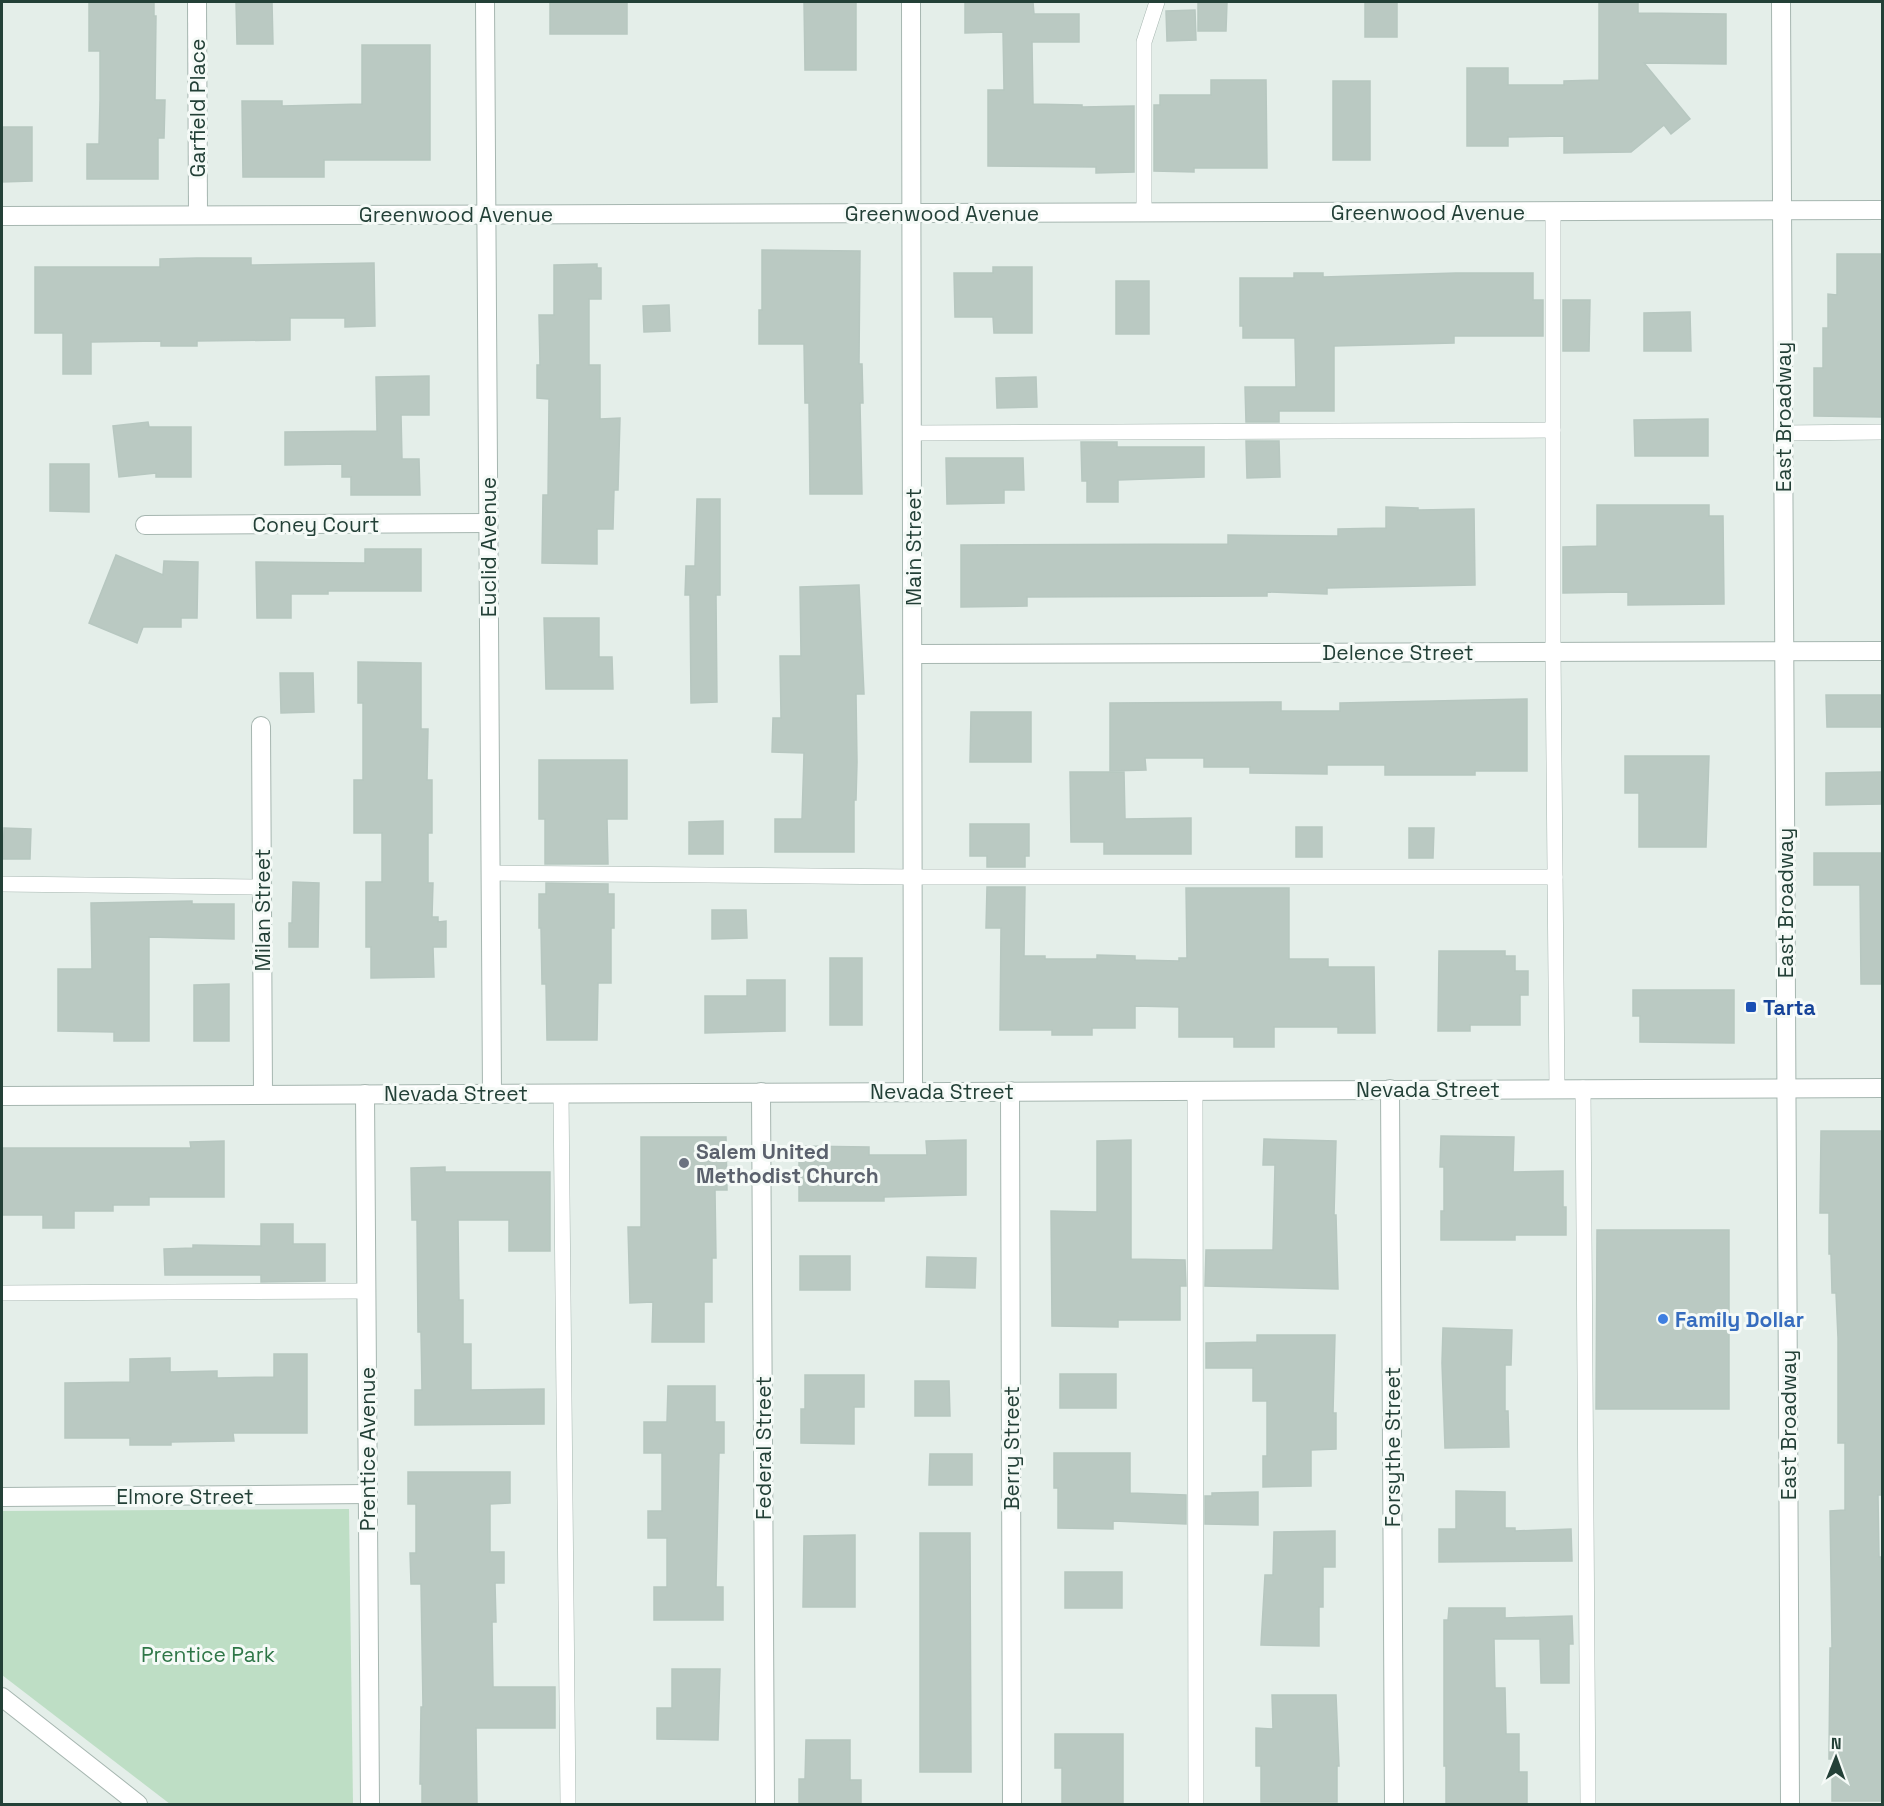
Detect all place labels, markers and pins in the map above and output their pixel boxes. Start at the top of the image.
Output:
place label: Tarta [1763,994,1816,1021]
marker: Tarta [1744,1000,1758,1014]
place label: Salem United Methodist Church [696,1138,879,1189]
marker: Salem United Methodist Church [677,1156,691,1170]
place label: Family Dollar [1675,1306,1804,1333]
marker: Family Dollar [1656,1312,1670,1326]

